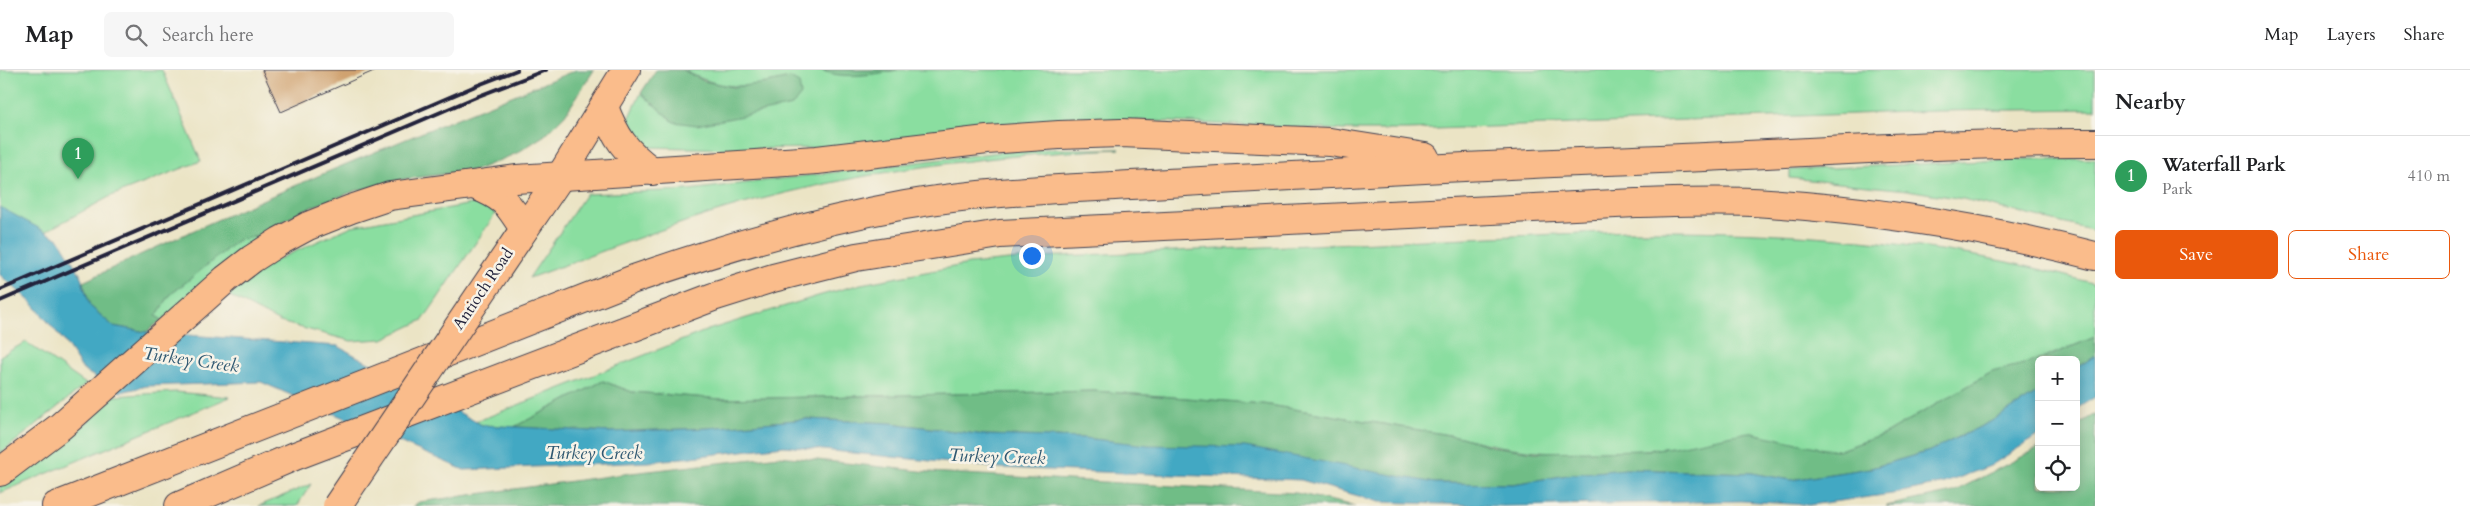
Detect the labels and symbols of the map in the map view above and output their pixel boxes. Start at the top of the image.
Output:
pin: 1 [62,138,94,179]
street label: Antioch Road [448,243,519,334]
your location [1019,243,1045,269]
water label: Turkey Creek [141,341,241,379]
water label: Turkey Creek [546,441,642,466]
water label: Turkey Creek [948,443,1046,471]

